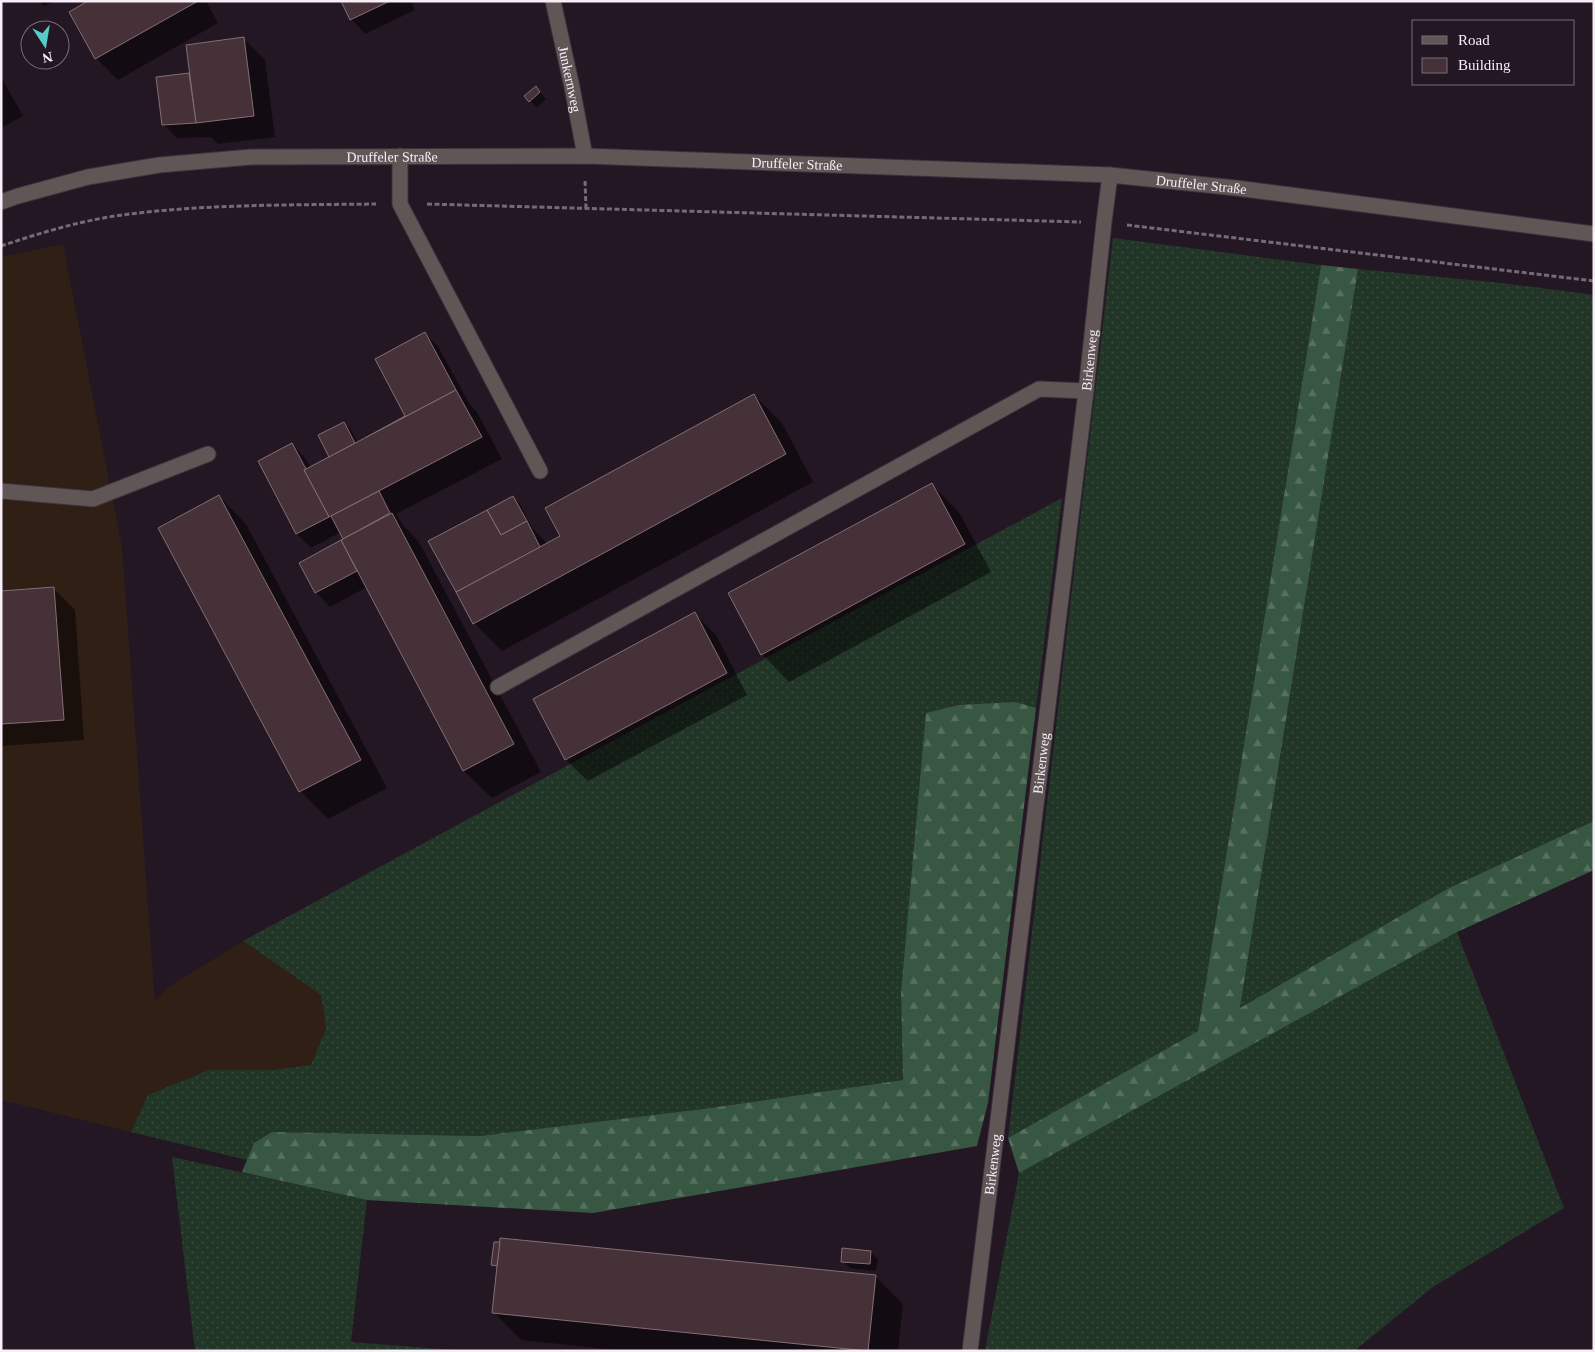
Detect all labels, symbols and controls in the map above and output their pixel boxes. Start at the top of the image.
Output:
north arrow [20,20,70,70]
legend [1412,20,1575,85]
text: Road [1458,32,1490,48]
street label: Junkernweg [555,45,584,114]
text: N [41,49,54,66]
text: Building [1458,57,1511,73]
street label: Druffeler Straße [346,149,438,165]
street label: Druffeler Straße [751,155,843,173]
street label: Druffeler Straße [1155,173,1247,197]
street label: Birkenweg [1079,329,1100,392]
street label: Birkenweg [1030,732,1053,795]
street label: Birkenweg [982,1133,1004,1196]

